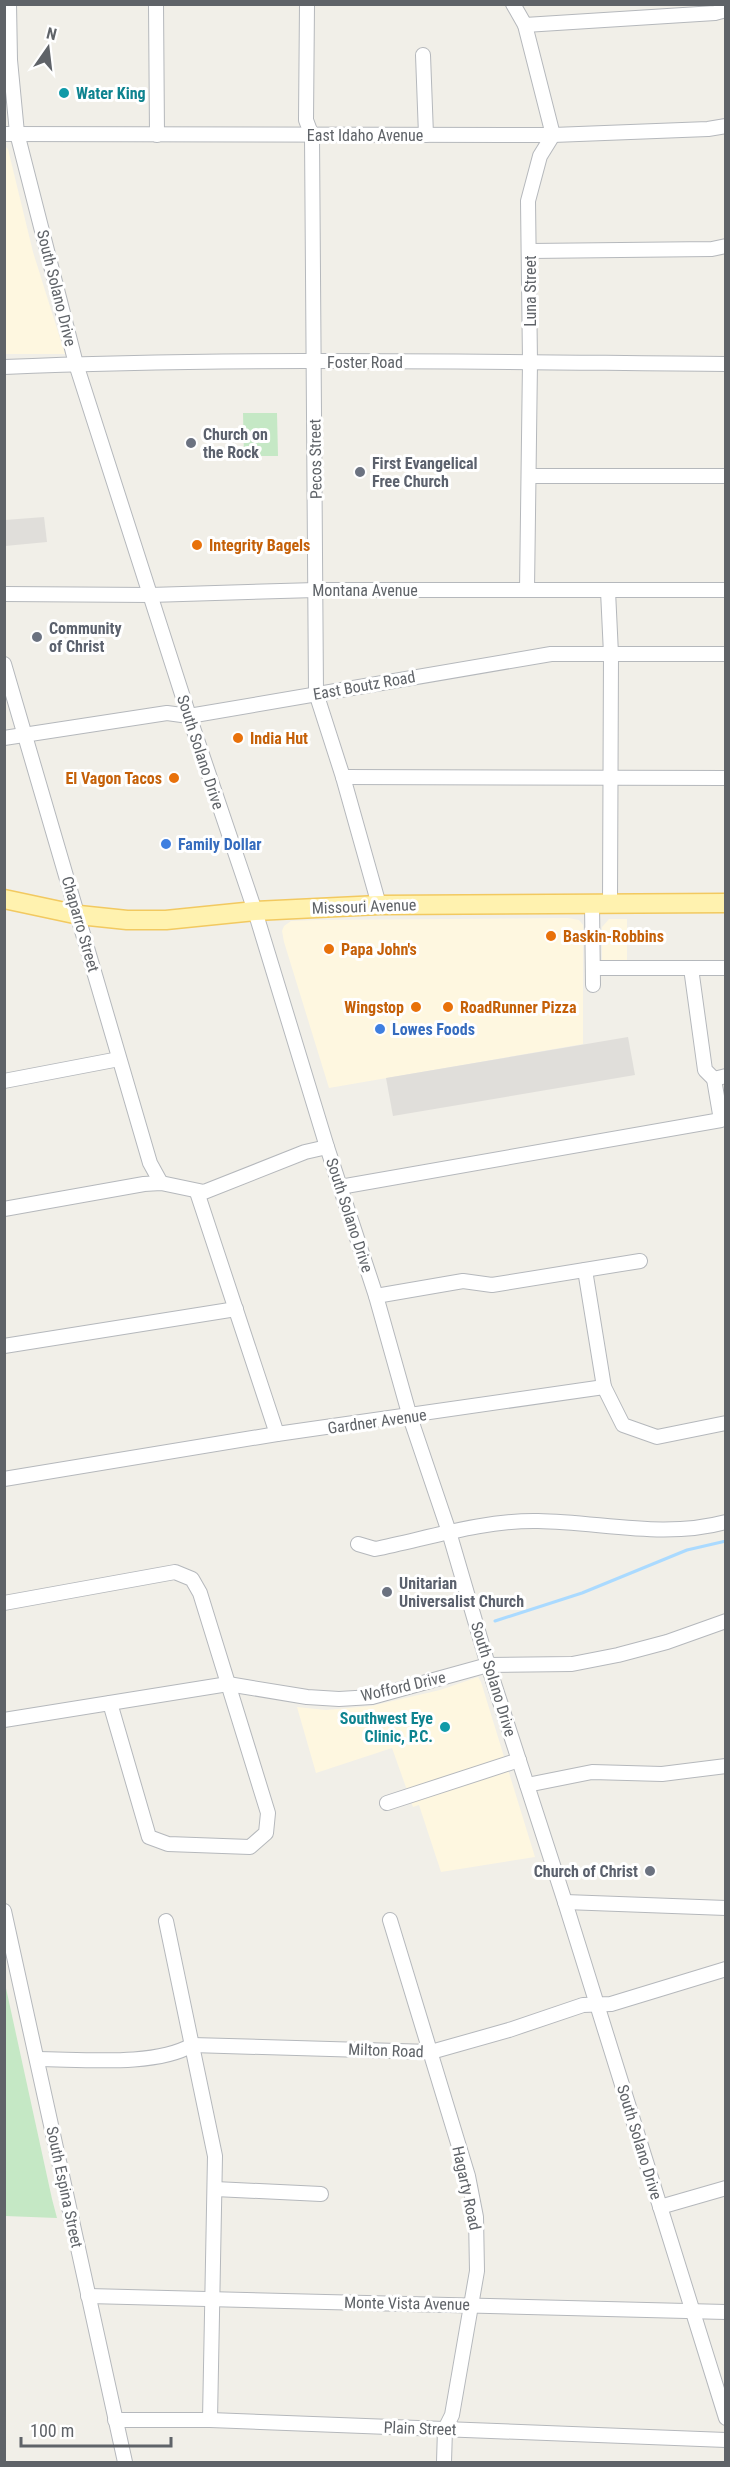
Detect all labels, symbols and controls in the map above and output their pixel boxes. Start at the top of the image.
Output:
north arrow [18,18,78,78]
text: N [44,24,59,44]
place label: Water King [76,84,146,103]
marker: Water King [57,86,71,100]
street label: East Idaho Avenue [307,126,423,145]
street label: South Solano Drive [33,228,80,348]
street label: Luna Street [521,255,540,327]
street label: Foster Road [327,353,403,372]
street label: Pecos Street [305,418,326,499]
place label: Church on the Rock [203,425,268,462]
marker: Church on the Rock [184,436,198,450]
place label: First Evangelical Free Church [372,454,478,491]
marker: First Evangelical Free Church [353,465,367,479]
place label: Integrity Bagels [209,536,310,555]
marker: Integrity Bagels [190,538,204,552]
street label: Montana Avenue [312,581,418,600]
place label: Community of Christ [49,619,122,656]
marker: Community of Christ [30,630,44,644]
street label: East Boutz Road [312,667,417,704]
street label: South Solano Drive [173,693,228,812]
place label: India Hut [250,729,308,748]
marker: India Hut [231,731,245,745]
place label: El Vagon Tacos [65,769,162,788]
marker: El Vagon Tacos [167,771,181,785]
place label: Family Dollar [178,835,262,854]
marker: Family Dollar [159,837,173,851]
street label: Chaparro Street [58,874,103,974]
street label: Missouri Avenue [312,895,417,918]
place label: Baskin-Robbins [563,927,664,946]
marker: Baskin-Robbins [544,929,558,943]
place label: Papa John's [341,940,417,959]
marker: Papa John's [322,942,336,956]
place label: Wingstop [344,998,404,1017]
place label: RoadRunner Pizza [460,998,577,1017]
marker: Wingstop [409,1000,423,1014]
marker: RoadRunner Pizza [441,1000,455,1014]
place label: Lowes Foods [392,1020,475,1039]
marker: Lowes Foods [373,1022,387,1036]
street label: South Solano Drive [322,1156,377,1275]
street label: Gardner Avenue [326,1405,428,1438]
place label: Unitarian Universalist Church [399,1574,524,1611]
marker: Unitarian Universalist Church [380,1585,394,1599]
street label: South Solano Drive [467,1619,520,1739]
street label: Wofford Drive [359,1668,447,1705]
place label: Southwest Eye Clinic, P.C. [340,1709,433,1746]
marker: Southwest Eye Clinic, P.C. [438,1720,452,1734]
place label: Church of Christ [534,1862,638,1881]
marker: Church of Christ [643,1864,657,1878]
street label: Milton Road [348,2040,424,2061]
street label: South Solano Drive [613,2082,666,2202]
street label: South Espina Street [42,2125,87,2250]
street label: Hagarty Road [448,2144,485,2232]
street label: Monte Vista Avenue [344,2293,470,2314]
scale bar [21,2410,171,2448]
street label: Plain Street [383,2418,457,2439]
text: 100 m [30,2420,74,2441]

